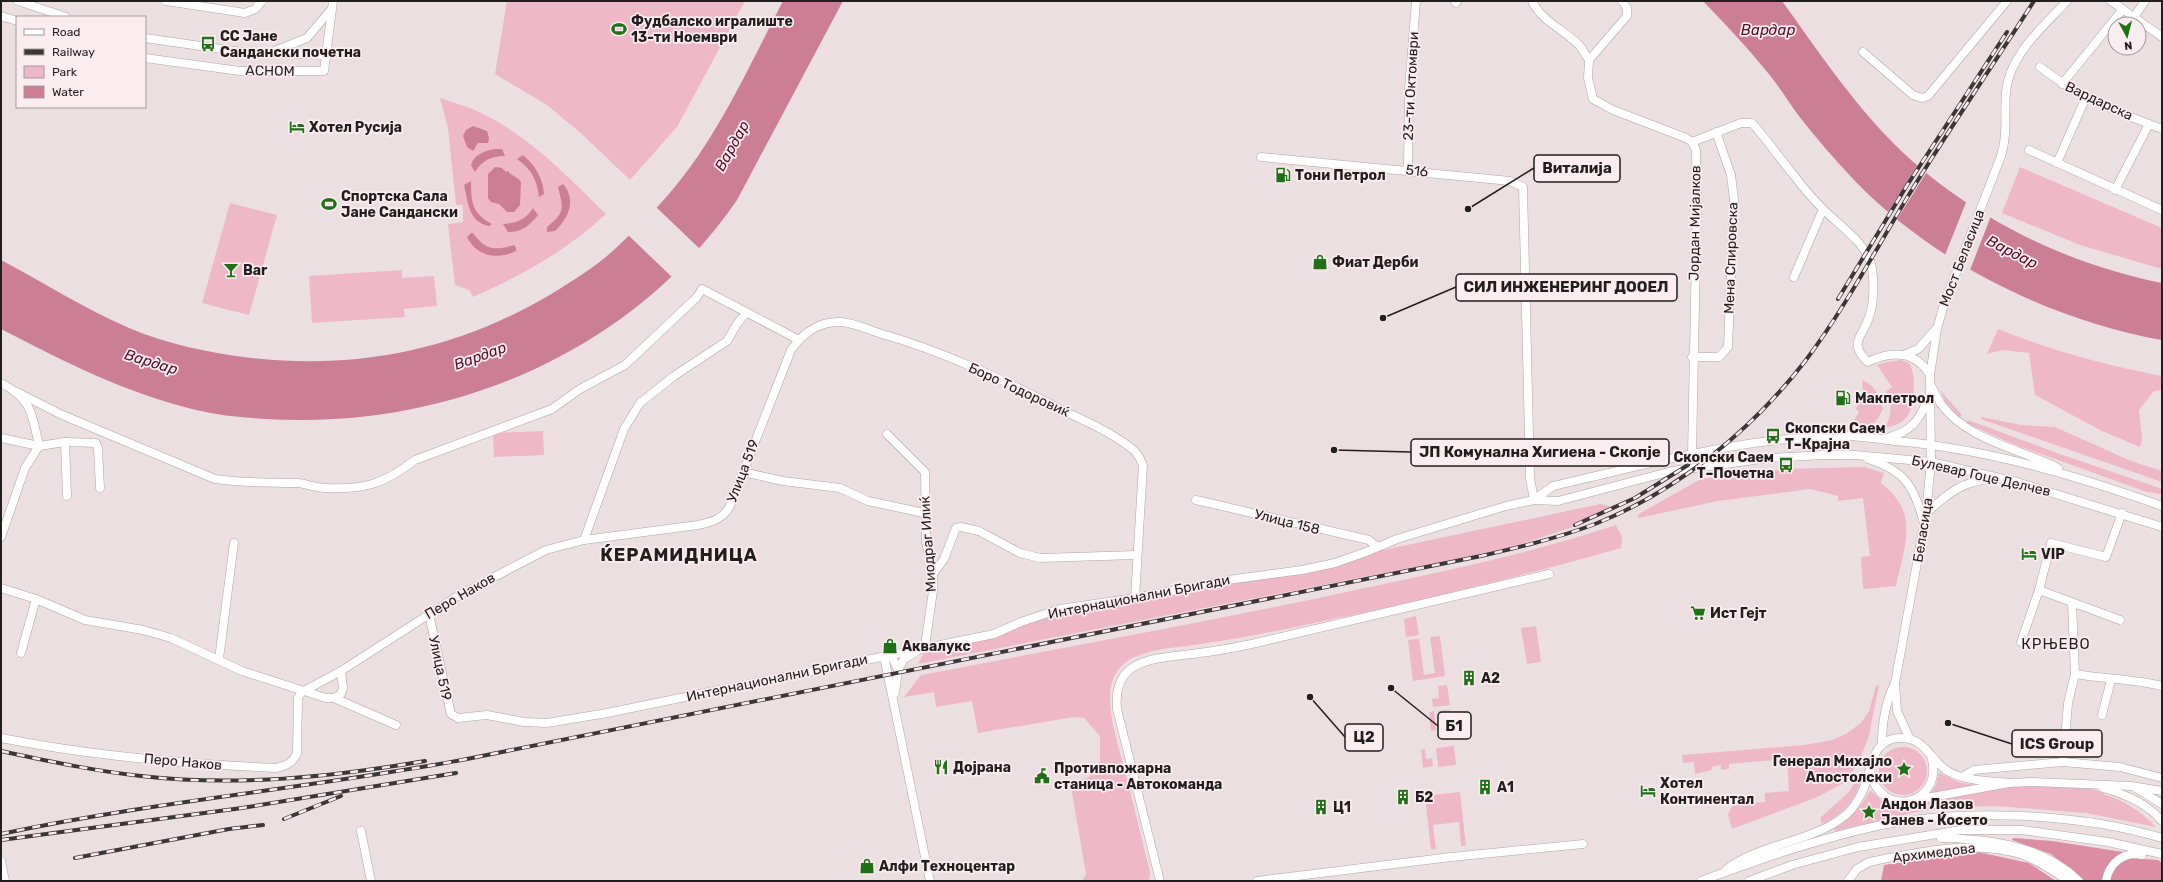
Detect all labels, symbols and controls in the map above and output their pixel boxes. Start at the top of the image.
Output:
place label: Фудбалско игралиште 13-ти Ноември [631,13,793,46]
legend [16,16,146,108]
north arrow [2107,16,2147,56]
sports icon: Фудбалско игралиште 13-ти Ноември [610,20,628,38]
water label: Вардар [1741,21,1795,39]
text: Road [52,25,80,39]
place label: СС Јане Сандански почетна [220,28,361,61]
street label: 23-ти Октомври [1400,31,1422,141]
bus stop icon: СС Јане Сандански почетна [199,35,217,53]
text: N [2123,38,2133,52]
text: Railway [52,45,95,59]
street label: АСНОМ [245,62,295,80]
text: Park [52,65,78,79]
street label: Вардарска [2062,78,2136,124]
text: Water [52,85,84,99]
hotel icon: Хотел Русија [288,118,306,136]
water label: Вардар [711,118,753,174]
place label: Хотел Русија [309,119,402,136]
callout: Виталија [1534,155,1620,182]
text: Виталија [1542,159,1612,177]
street label: 516 [1405,161,1429,181]
street label: Јордан Мијалков [1685,165,1705,281]
fuel station icon: Тони Петрол [1274,166,1292,184]
place label: Тони Петрол [1295,167,1386,184]
place label: Спортска Сала Јане Сандански [341,188,458,221]
sports icon: Спортска Сала Јане Сандански [320,195,338,213]
street label: Мена Спировска [1721,202,1741,314]
street label: Мост Беласица [1936,207,1988,309]
water label: Вардар [1984,232,2040,272]
shop icon: Фиат Дерби [1311,253,1329,271]
place label: Фиат Дерби [1332,254,1419,271]
bar icon: Bar [222,261,240,279]
place label: Bar [243,262,268,279]
callout: СИЛ ИНЖЕНЕРИНГ ДООЕЛ [1456,274,1677,301]
text: СИЛ ИНЖЕНЕРИНГ ДООЕЛ [1464,278,1668,296]
water label: Вардар [451,338,509,374]
water label: Вардар [122,345,180,379]
street label: Боро Тодоровиќ [966,359,1073,421]
fuel station icon: Макпетрол [1834,389,1852,407]
place label: Макпетрол [1855,390,1934,407]
place label: Скопски Саем Т–Крајна [1785,420,1886,453]
bus stop icon: Скопски Саем Т–Крајна [1764,427,1782,445]
street label: Улица 519 [723,437,763,505]
callout: ЈП Комунална Хигиена - Скопје [1411,439,1669,466]
text: ЈП Комунална Хигиена - Скопје [1419,443,1661,461]
place label: Скопски Саем Т–Почетна [1673,449,1774,482]
street label: Булевар Гоце Делчев [1910,452,2052,500]
bus stop icon: Скопски Саем Т–Почетна [1777,456,1795,474]
street label: Миодраг Илиќ [916,495,940,593]
street label: Беласица [1910,496,1936,564]
street label: Улица 158 [1253,506,1322,538]
district label: ЌЕРАМИДНИЦА [600,544,758,566]
hotel icon: VIP [2020,545,2038,563]
place label: VIP [2041,546,2065,563]
street label: Перо Наков [422,569,498,623]
street label: Интернационални Бригади [1047,571,1231,623]
supermarket icon: Ист Гејт [1689,604,1707,622]
place label: Ист Гејт [1710,605,1767,622]
street label: Улица 519 [425,634,455,702]
district label: КРЊЕВО [2021,635,2091,653]
shop icon: Аквалукс [881,637,899,655]
place label: Аквалукс [902,638,971,655]
street label: Интернационални Бригади [685,650,869,706]
building icon: А2 [1460,669,1478,687]
place label: А2 [1481,670,1500,687]
callout: Б1 [1438,712,1471,739]
text: Б1 [1445,717,1463,735]
callout: Ц2 [1345,724,1383,751]
text: Ц2 [1353,728,1375,746]
callout: ICS Group [2012,730,2102,757]
text: ICS Group [2020,735,2094,753]
street label: Перо Наков [143,750,223,774]
place label: Генерал Михајло Апостолски [1773,753,1892,786]
restaurant icon: Дојрана [932,758,950,776]
place label: Дојрана [953,759,1011,776]
place label: Противпожарна станица - Автокоманда [1054,760,1222,793]
place icon: Генерал Михајло Апостолски [1895,760,1913,778]
public building icon: Противпожарна станица - Автокоманда [1033,767,1051,785]
place label: Хотел Континентал [1660,775,1754,808]
building icon: А1 [1476,778,1494,796]
place label: А1 [1497,779,1514,796]
hotel icon: Хотел Континентал [1639,782,1657,800]
building icon: Б2 [1394,788,1412,806]
place label: Б2 [1415,789,1433,806]
place label: Андон Лазов Јанев - Ќосето [1881,796,1988,829]
building icon: Ц1 [1312,798,1330,816]
place label: Ц1 [1333,799,1351,816]
place icon: Андон Лазов Јанев - Ќосето [1860,803,1878,821]
street label: Архимедова [1892,839,1976,867]
shop icon: Алфи Техноцентар [858,857,876,875]
place label: Алфи Техноцентар [879,858,1015,875]

